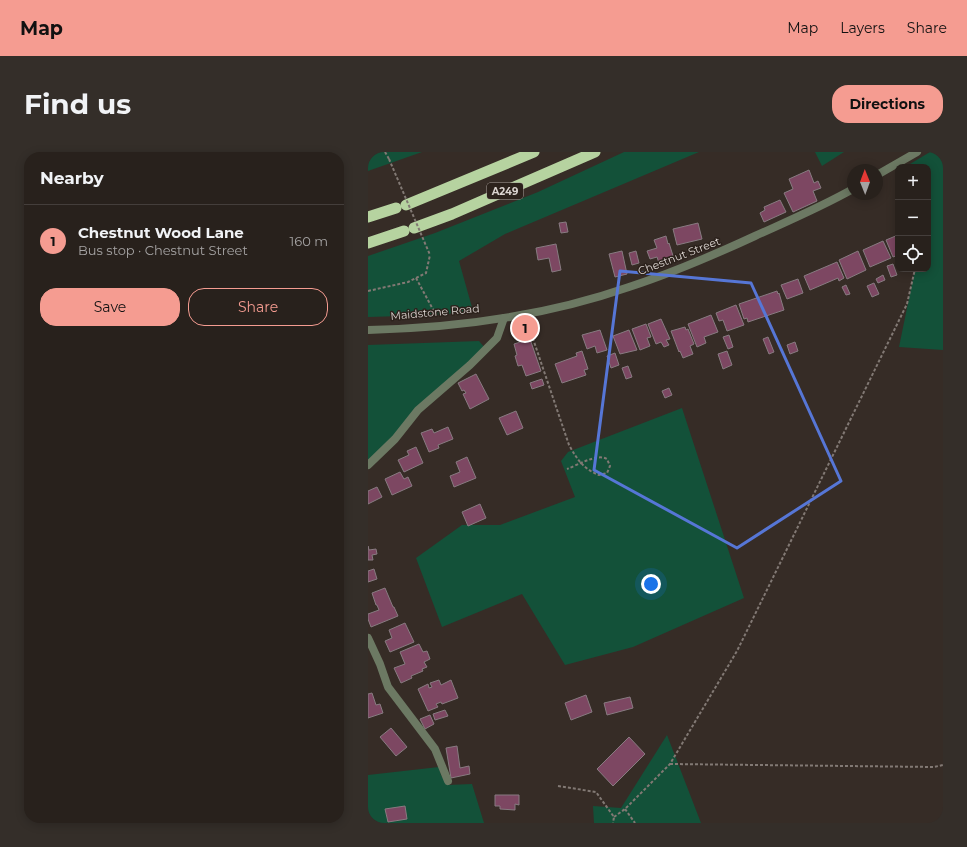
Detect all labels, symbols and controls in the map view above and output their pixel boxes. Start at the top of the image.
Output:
text: Map [20,17,63,40]
text: Map [787,19,818,37]
text: Layers [840,19,885,37]
text: Share [907,19,947,37]
button: Directions [832,85,943,123]
text: Find us [24,87,131,121]
north arrow [847,164,883,200]
map controls [895,164,931,272]
button: + [895,164,931,200]
text: Nearby [40,168,104,188]
road number: A249 [487,183,523,199]
button: − [895,200,931,236]
text: Chestnut Wood Lane [78,223,244,242]
text: 1 [50,233,56,249]
text: 160 m [290,233,328,249]
street label: Chestnut Street [636,234,723,278]
button: locate [895,236,931,272]
text: Bus stop · Chestnut Street [78,242,248,258]
button: Save [40,288,180,326]
button: Share [188,288,328,326]
street label: Maidstone Road [390,301,480,323]
pin: 1 [512,313,538,343]
your location [641,574,661,594]

